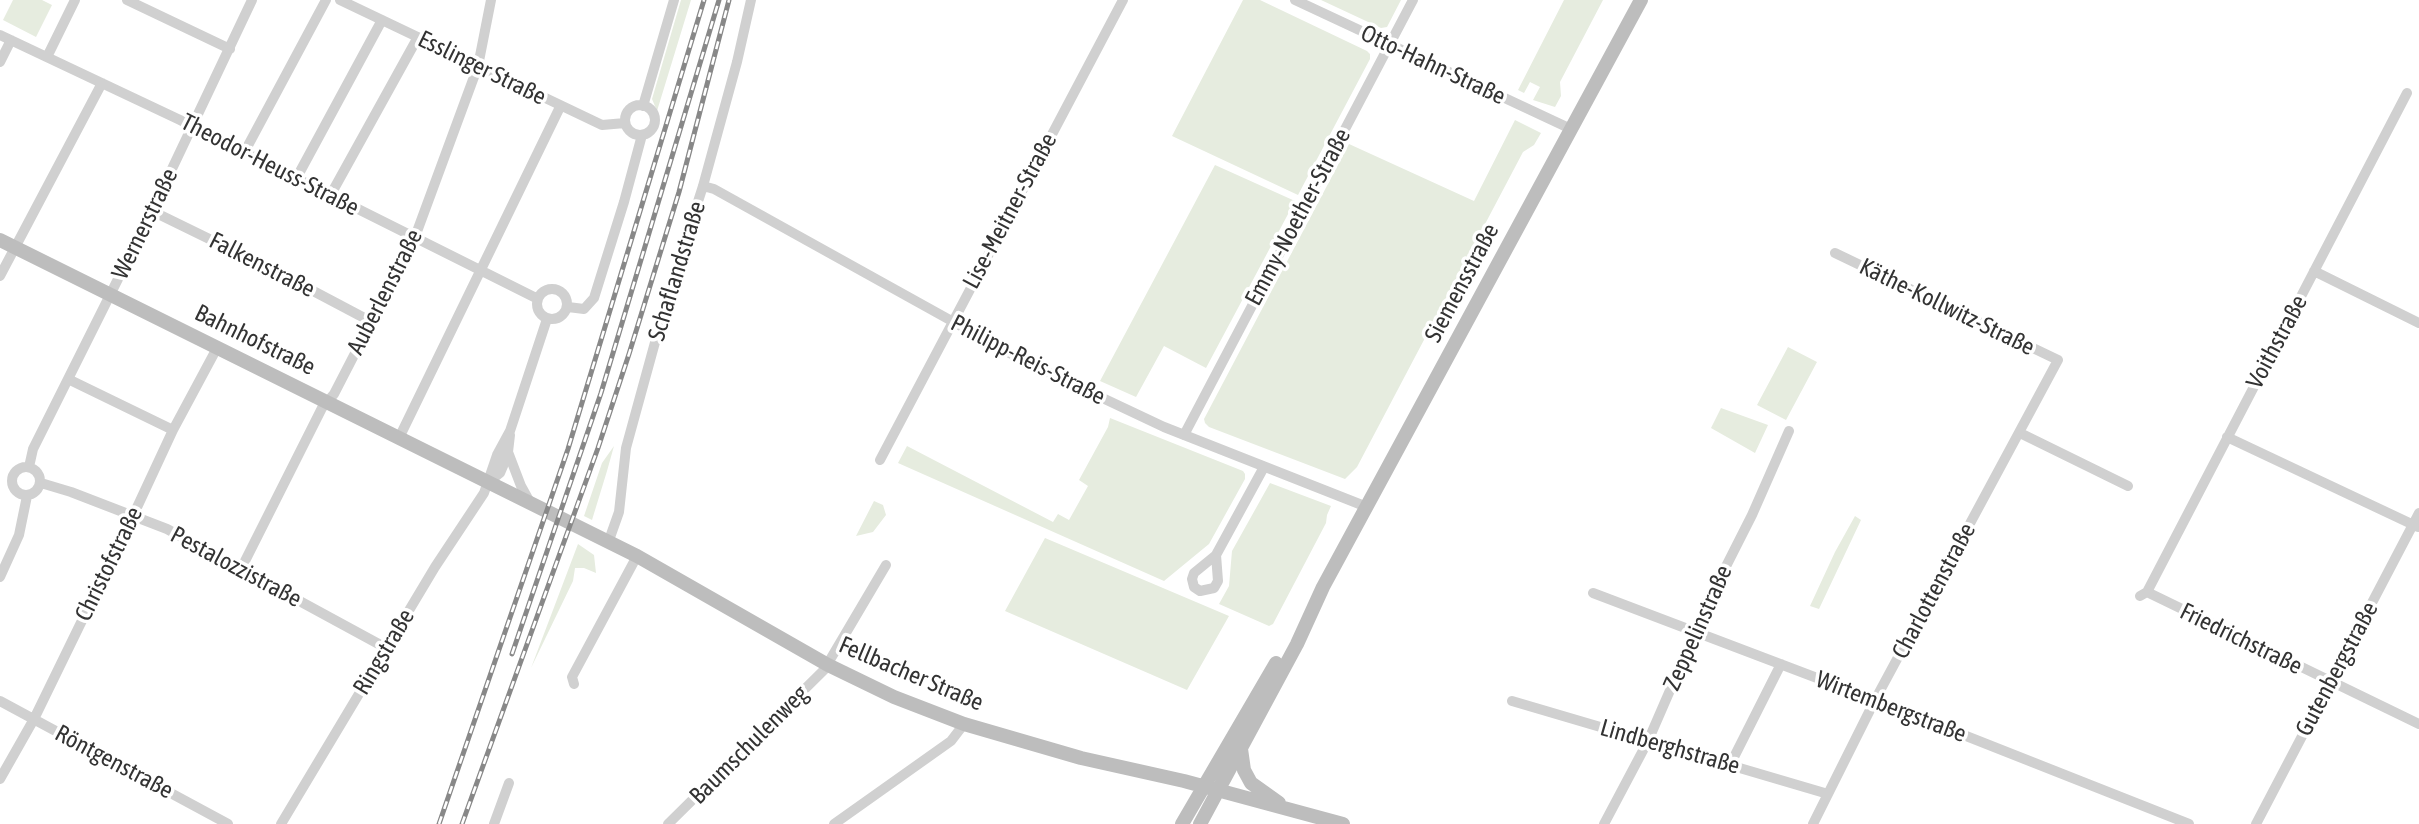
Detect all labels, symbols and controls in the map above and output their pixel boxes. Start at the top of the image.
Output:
street label: Otto-Hahn-Straße [1356,19,1510,111]
street label: Esslinger Straße [413,25,551,111]
street label: Theodor-Heuss-Straße [176,108,364,222]
street label: Emmy-Noether-Straße [1239,124,1357,310]
street label: Lise-Meitner-Straße [957,128,1063,294]
street label: Wernerstraße [106,164,184,284]
street label: Schaflandstraße [642,198,712,344]
street label: Siemensstraße [1419,219,1505,347]
street label: Auberlenstraße [341,225,429,359]
street label: Falkenstraße [204,226,320,304]
street label: Käthe-Kollwitz-Straße [1855,252,2039,362]
street label: Voithstraße [2240,290,2314,394]
street label: Bahnhofstraße [190,298,320,382]
street label: Philipp-Reis-Straße [946,309,1110,411]
street label: Christofstraße [69,502,149,626]
street label: Charlottenstraße [1886,518,1982,664]
street label: Pestalozzistraße [166,520,306,614]
street label: Zeppelinstraße [1658,561,1738,695]
street label: Friedrichstraße [2175,597,2307,681]
street label: Gutenbergstraße [2290,597,2384,741]
street label: Ringstraße [347,604,421,700]
street label: Fellbacher Straße [834,631,988,717]
street label: Wirtembergstraße [1812,665,1970,749]
street label: Baumschulenweg [684,680,814,810]
street label: Lindberghstraße [1597,713,1743,781]
street label: Röntgenstraße [50,719,178,805]

